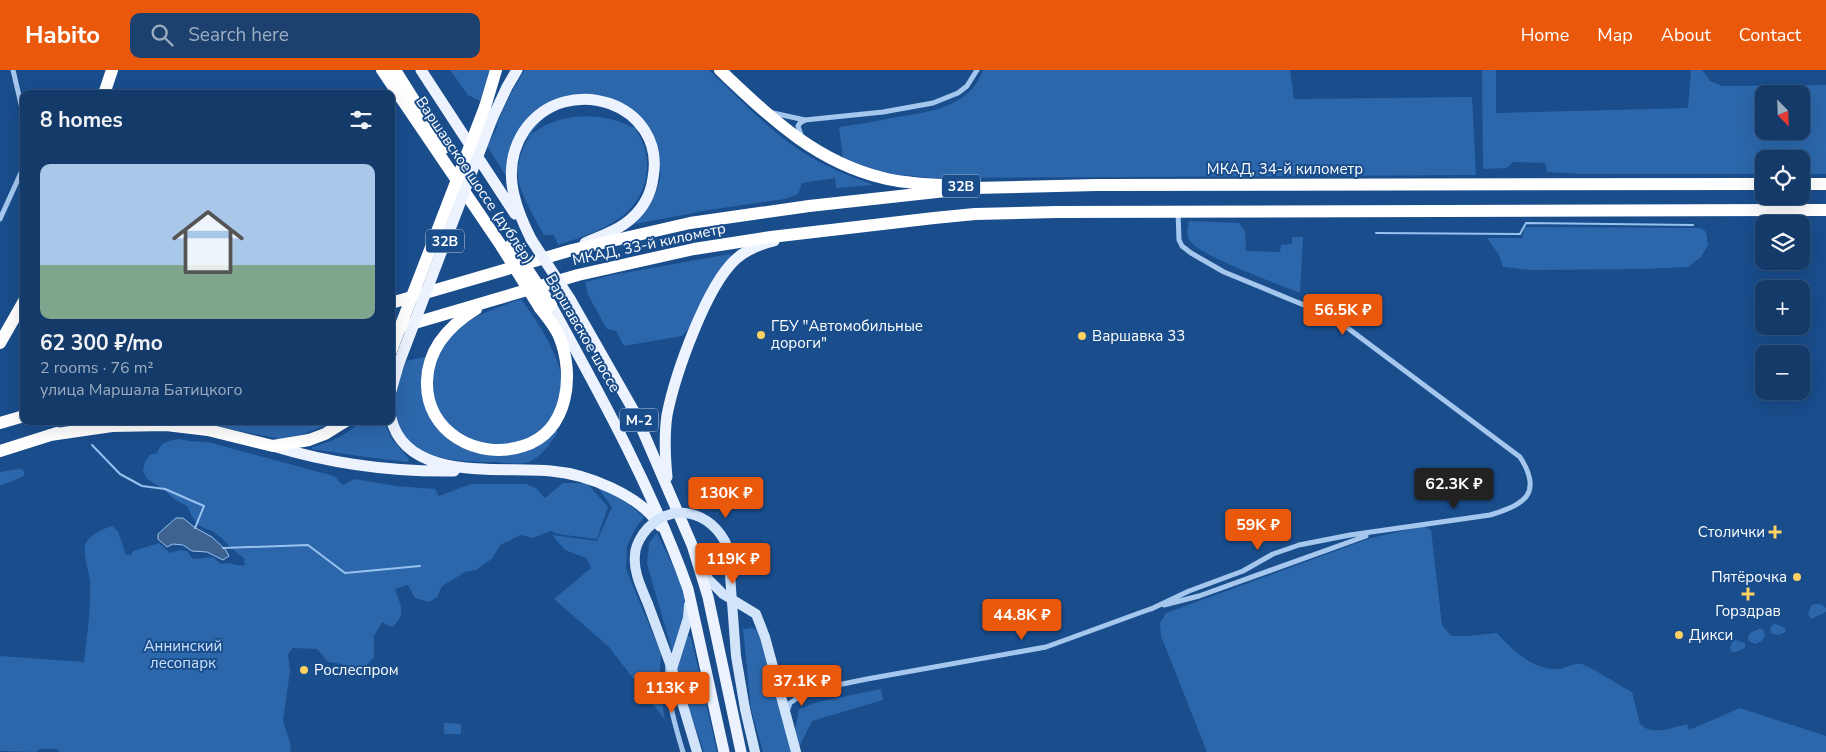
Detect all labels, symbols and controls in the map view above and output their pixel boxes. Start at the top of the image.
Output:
search box [130,13,480,58]
text: Habito [25,19,100,51]
icon: search [148,21,176,49]
text: Search here [188,22,289,48]
text: Home [1521,23,1569,47]
text: Map [1597,23,1633,47]
text: About [1661,23,1711,47]
text: Contact [1739,23,1801,47]
north arrow [1755,85,1810,140]
map controls [1755,85,1810,400]
street label: Варшавское шоссе (дублёр) [411,93,539,267]
text: 8 homes [40,106,123,134]
icon: filters [347,106,375,134]
button: locate [1755,150,1810,205]
street label: МКАД, 34-й километр [1207,159,1363,179]
road number: 32B [942,174,980,198]
icon: home [163,197,253,287]
button: layers [1755,215,1810,270]
street label: МКАД, 33-й километр [570,218,728,270]
road number: 32B [426,230,464,252]
street label: Варшавское шоссе [541,270,625,396]
button: + [1755,280,1810,335]
pin: 56.5K ₽ [1297,294,1389,336]
text: 56.5K ₽ [1314,299,1372,321]
place label: ГБУ "Автомобильные дороги" [771,316,923,353]
place label: Варшавка 33 [1092,326,1185,346]
text: 62 300 ₽/mo [40,329,163,357]
marker: ГБУ "Автомобильные дороги" [755,329,767,341]
marker: Варшавка 33 [1076,330,1088,342]
button: − [1755,345,1810,400]
text: 2 rooms · 76 m² [40,357,153,379]
text: улица Маршала Батицкого [40,379,243,401]
road number: М-2 [620,408,658,432]
pin: 62.3K ₽ [1408,468,1500,510]
text: 62.3K ₽ [1425,473,1483,495]
pin: 130K ₽ [685,476,767,519]
text: 130K ₽ [699,482,753,504]
pin: 59K ₽ [1223,508,1293,551]
text: 59K ₽ [1236,514,1280,536]
place label: Столички [1698,522,1765,542]
marker: Столички [1769,526,1781,538]
pin: 119K ₽ [692,542,774,585]
text: 119K ₽ [706,548,760,570]
place label: Пятёрочка [1711,567,1787,587]
marker: Пятёрочка [1791,571,1803,583]
marker: Горздрав [1742,588,1754,600]
pin: 44.8K ₽ [976,598,1068,641]
place label: Горздрав [1715,601,1781,621]
text: 44.8K ₽ [993,604,1051,626]
place label: Дикси [1689,625,1733,645]
marker: Дикси [1673,629,1685,641]
park label: Аннинский лесопарк [144,636,222,673]
place label: Рослеспром [314,660,399,680]
marker: Рослеспром [298,664,310,676]
pin: 37.1K ₽ [756,664,848,707]
text: 37.1K ₽ [773,670,831,692]
pin: 113K ₽ [631,672,713,714]
text: 113K ₽ [645,677,699,699]

